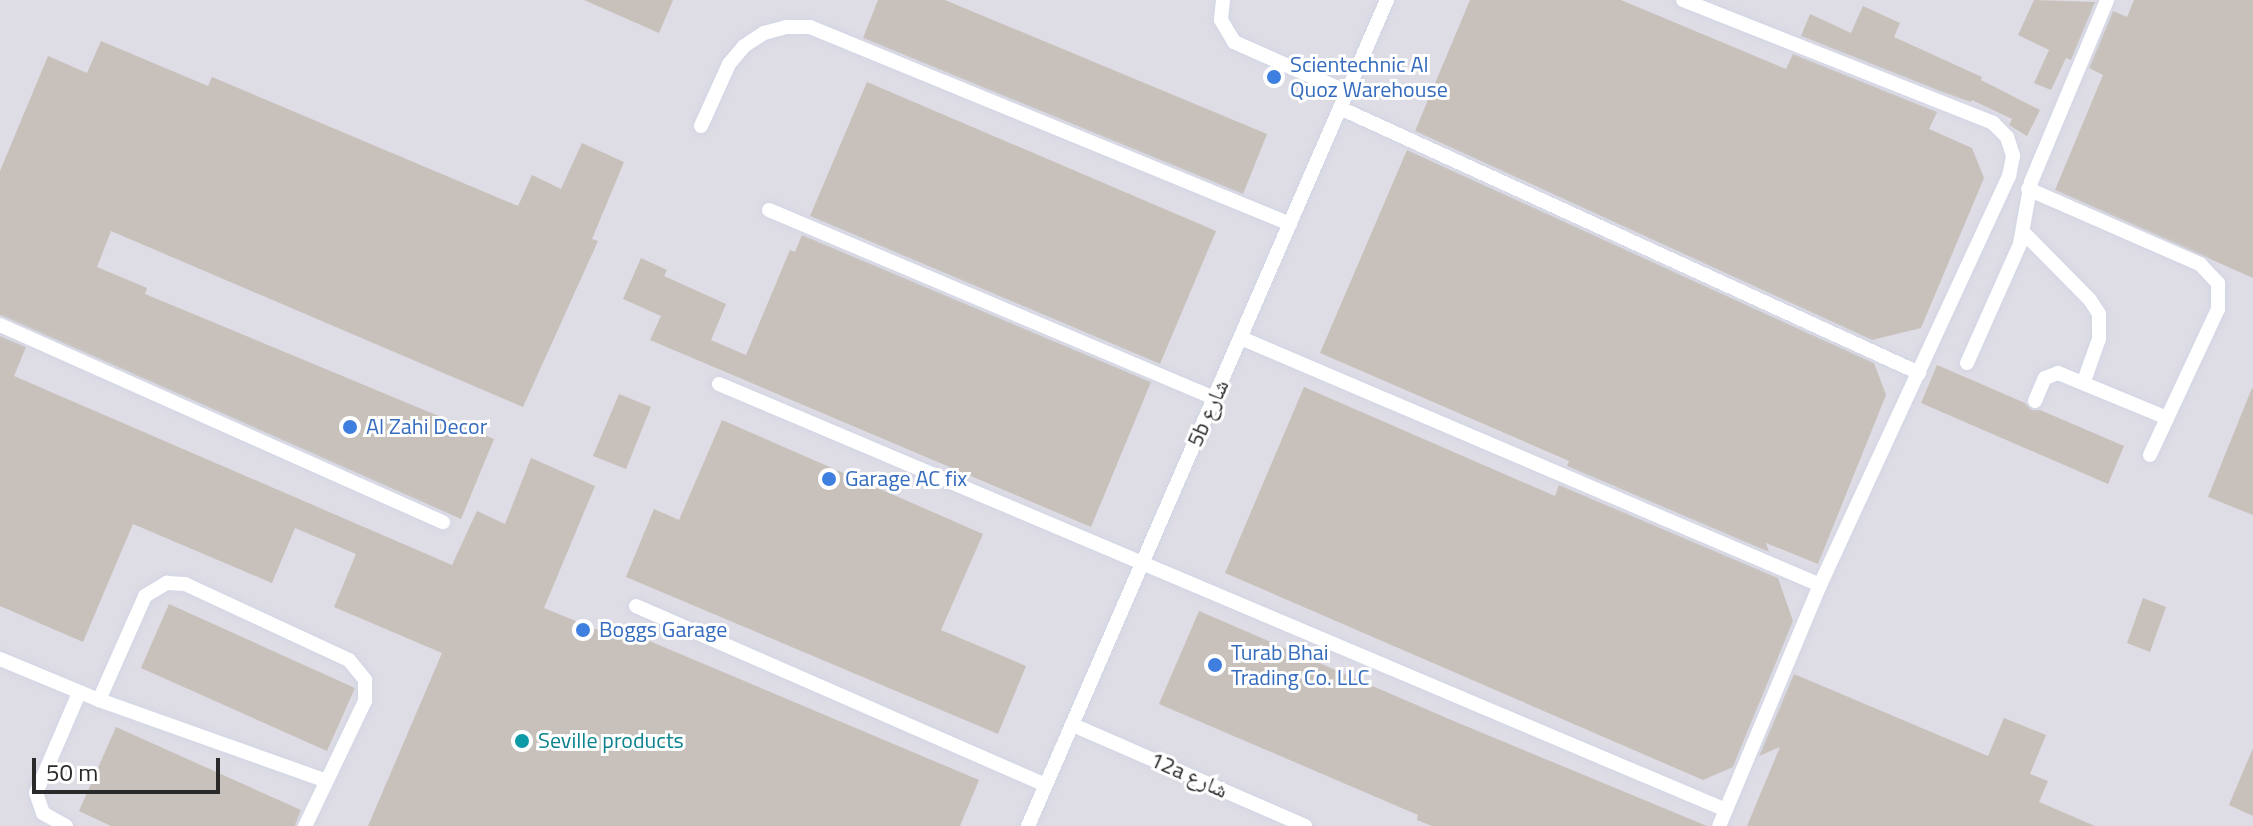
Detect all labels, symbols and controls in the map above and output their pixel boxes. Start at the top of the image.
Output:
place label: Scientechnic Al Quoz Warehouse [1290,51,1448,102]
marker: Scientechnic Al Quoz Warehouse [1265,68,1283,86]
street label: 5b شارع [1182,375,1234,451]
place label: Al Zahi Decor [366,414,487,440]
marker: Al Zahi Decor [341,418,359,436]
place label: Garage AC fix [845,466,967,492]
marker: Garage AC fix [820,470,838,488]
place label: Boggs Garage [599,617,727,643]
marker: Boggs Garage [574,621,592,639]
place label: Turab Bhai Trading Co. LLC [1231,639,1369,690]
marker: Turab Bhai Trading Co. LLC [1206,656,1224,674]
place label: Seville products [538,728,684,754]
marker: Seville products [513,732,531,750]
scale bar [36,742,224,792]
street label: 12a شارع [1146,746,1232,804]
text: 50 m [46,754,98,790]

